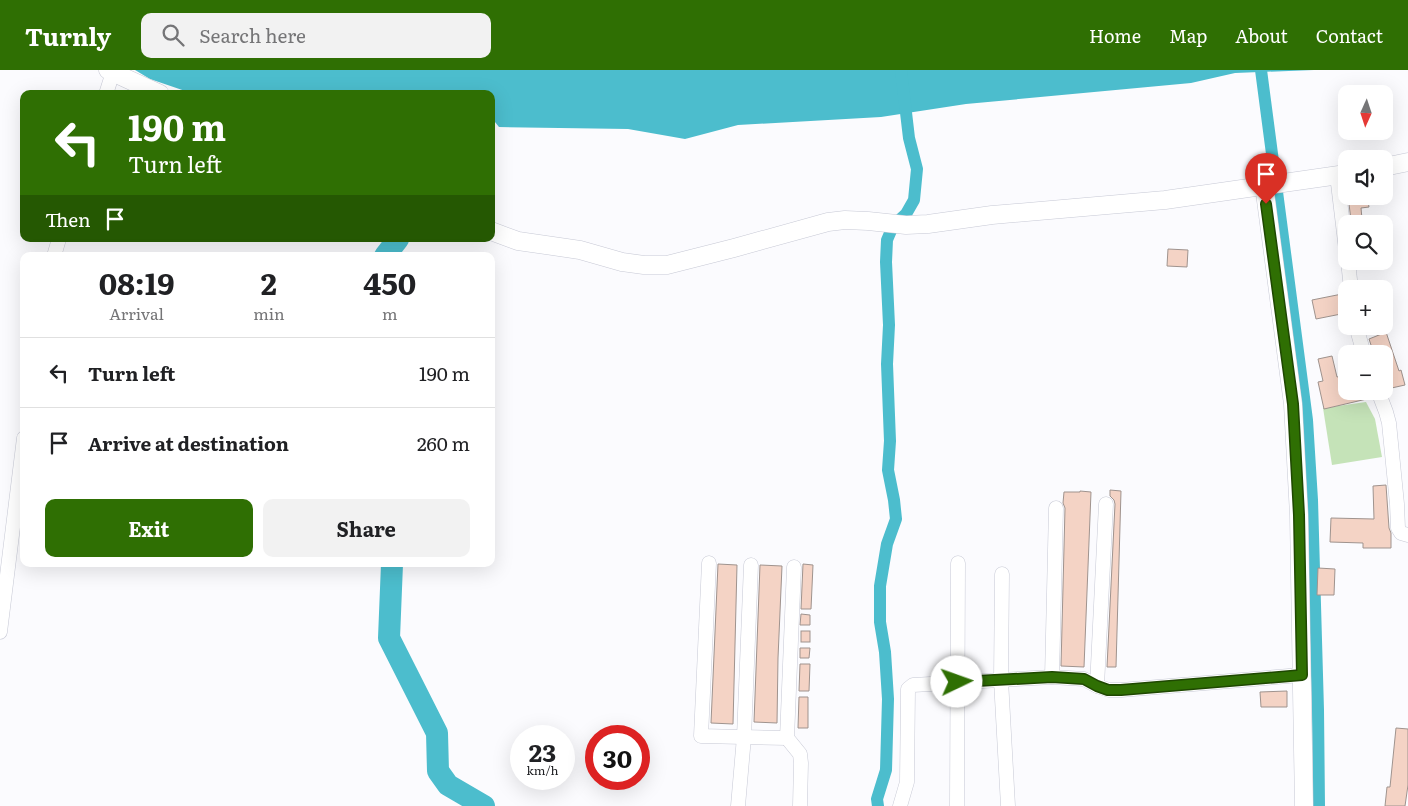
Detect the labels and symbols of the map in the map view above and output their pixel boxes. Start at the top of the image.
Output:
north arrow [1338,85,1392,140]
pin [1245,153,1287,204]
position arrow [930,655,982,707]
speed limit sign: 30 [585,725,650,790]

